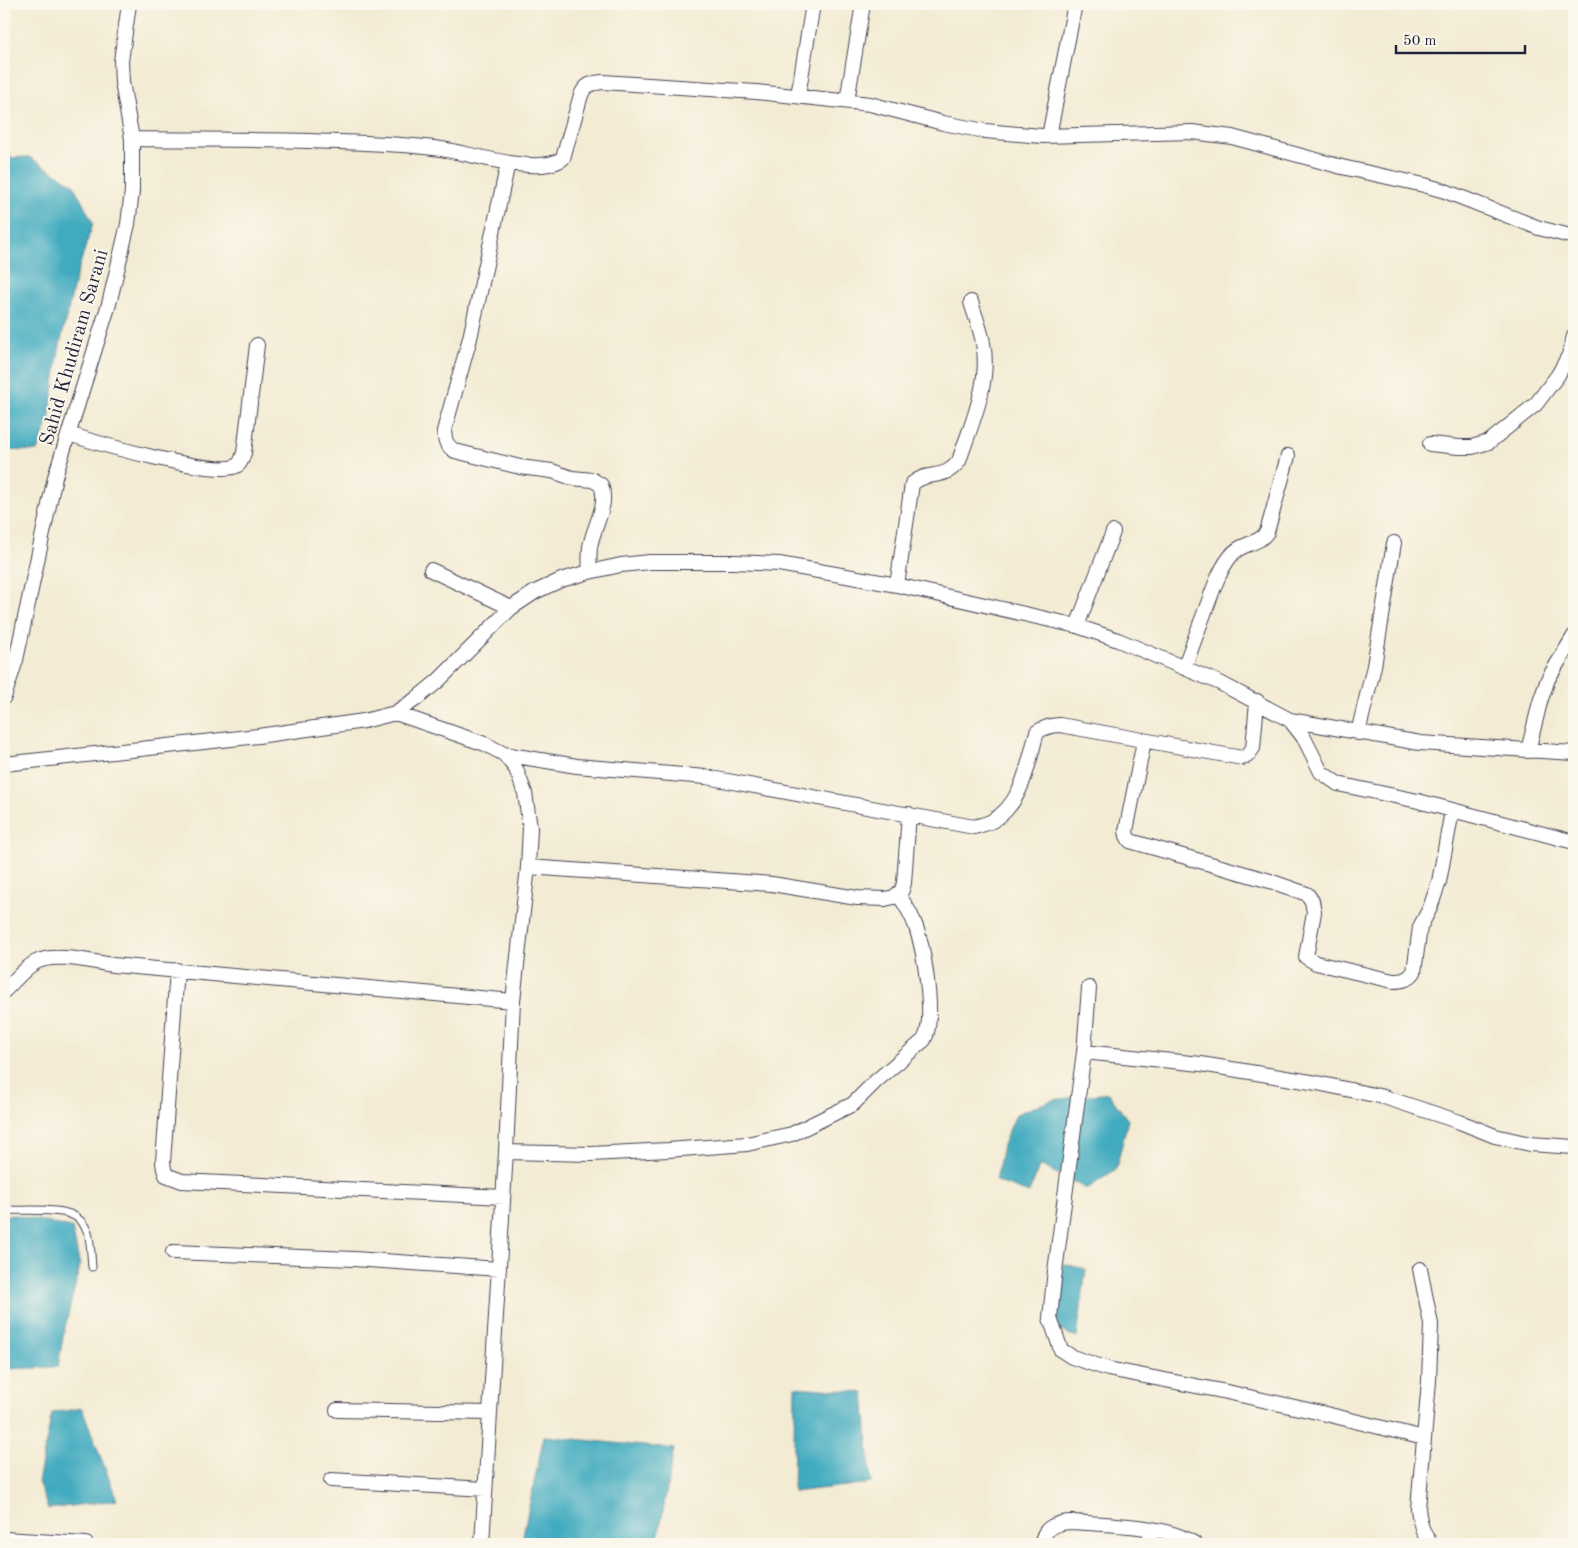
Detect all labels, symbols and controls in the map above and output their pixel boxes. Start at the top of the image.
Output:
scale bar [1396,22,1524,54]
text: 50 m [1403,34,1437,49]
street label: Sahid Khudiram Sarani [37,247,113,448]

